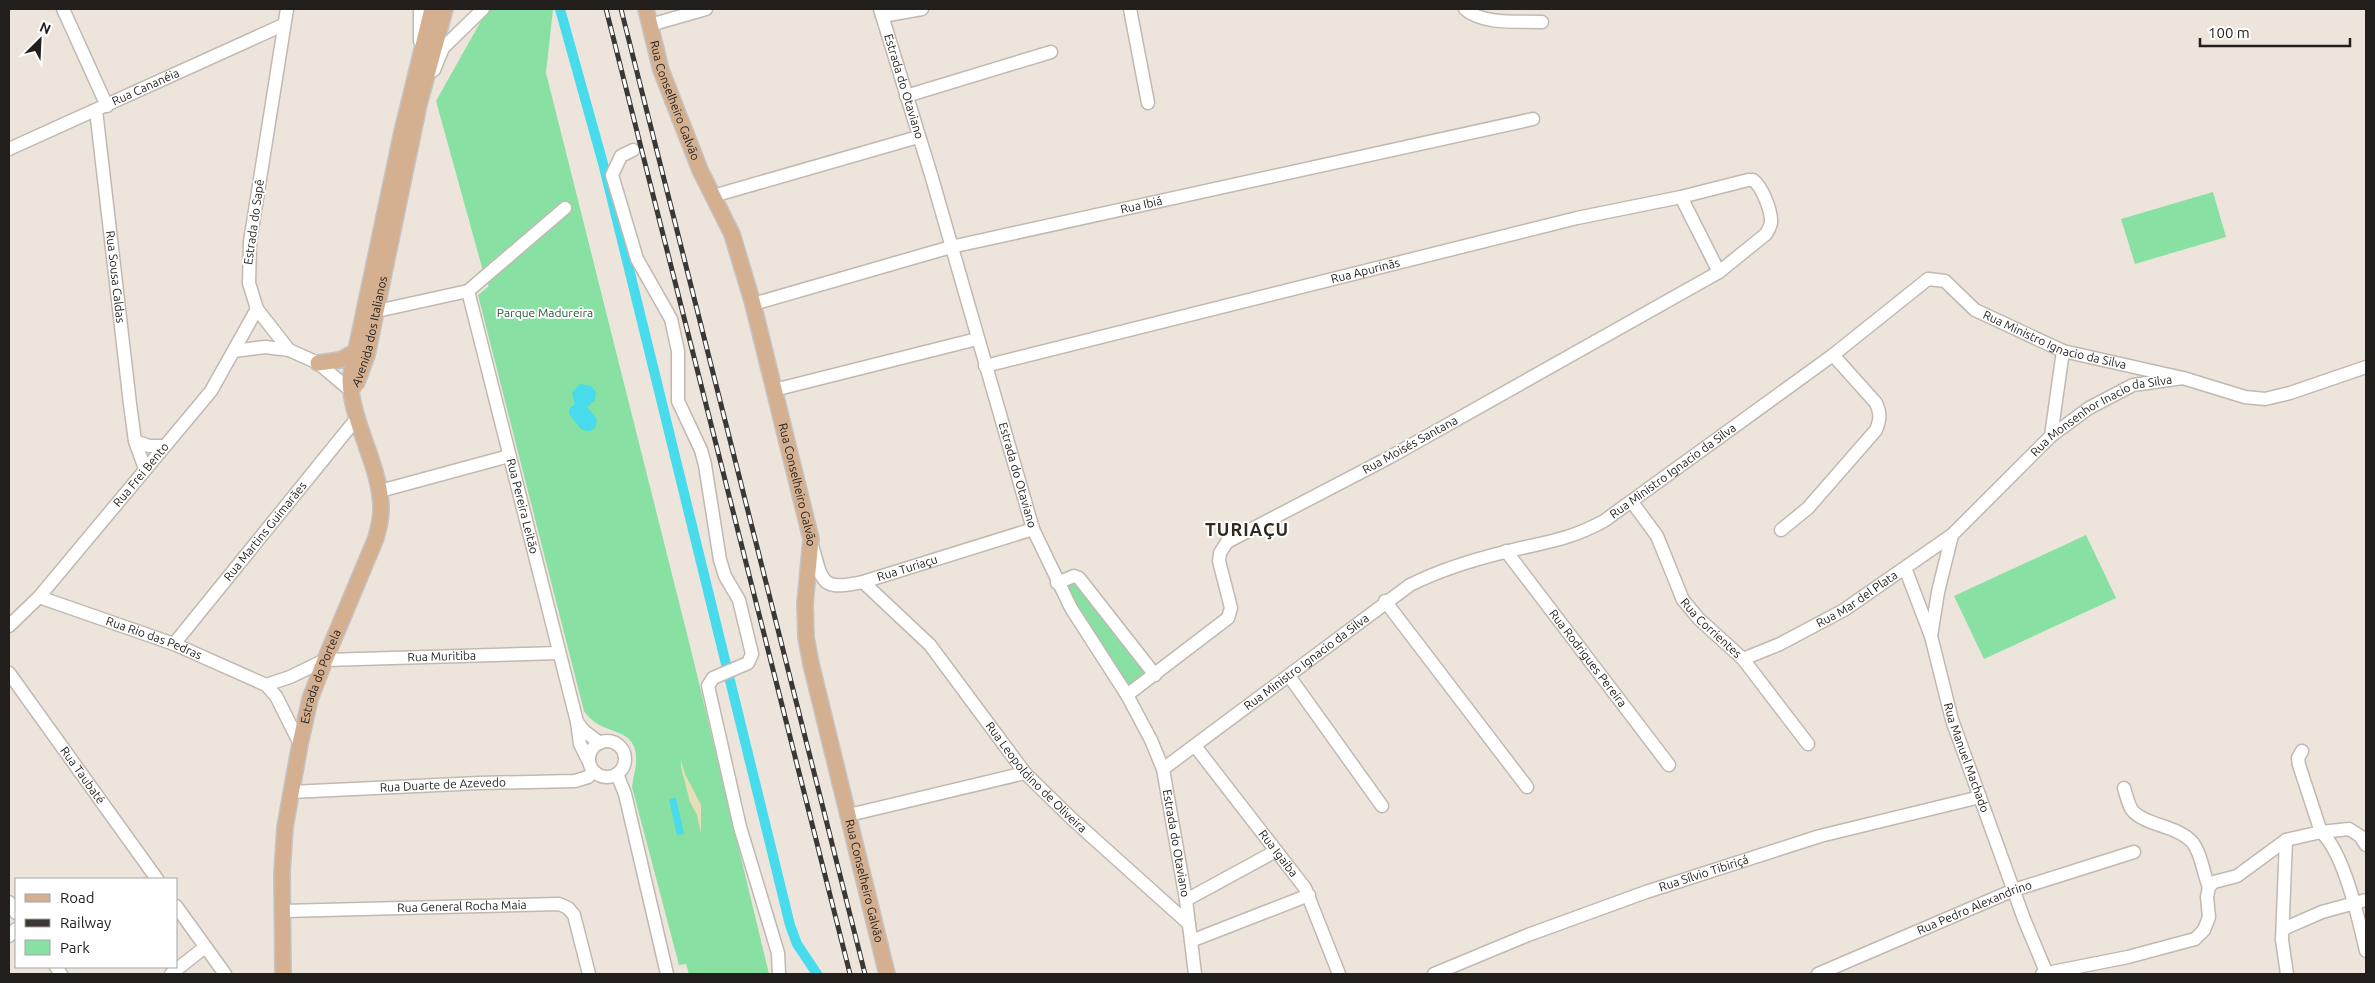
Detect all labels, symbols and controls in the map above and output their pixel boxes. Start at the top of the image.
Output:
north arrow [15,15,65,65]
scale bar [2200,15,2350,47]
text: N [37,19,53,38]
text: 100 m [2208,24,2250,41]
street label: Estrada do Otaviano [882,32,927,140]
street label: Rua Conselheiro Galvão [648,39,703,162]
street label: Rua Cananéia [110,66,181,108]
street label: Estrada do Sapê [241,178,266,266]
street label: Rua Ibiá [1119,194,1163,216]
street label: Rua Sousa Caldas [104,230,128,324]
street label: Rua Apurinãs [1329,256,1401,285]
street label: Avenida dos Italianos [349,275,389,389]
park label: Parque Madureira [497,306,593,319]
street label: Rua Ministro Ignacio da Silva [1981,308,2128,371]
street label: Rua Monsenhor Inacio da Silva [2028,373,2173,459]
street label: Rua Moisés Santana [1360,413,1460,476]
street label: Estrada do Otaviano [997,421,1039,529]
street label: Rua Ministro Ignacio da Silva [1607,421,1738,521]
street label: Rua Conselheiro Galvão [777,422,818,547]
street label: Rua Frei Bento [110,440,171,509]
street label: Rua Pereira Leitão [505,457,541,555]
street label: Rua Martins Guimarães [221,479,309,583]
district label: TURIAÇU [1205,519,1289,540]
street label: Rua Turiaçu [875,552,939,583]
street label: Rua Mar del Plata [1814,568,1900,630]
street label: Rua Corrientes [1678,595,1744,660]
street label: Rua Rodrigues Pereira [1547,607,1629,709]
street label: Rua Ministro Ignacio da Silva [1241,611,1371,712]
street label: Rua Rio das Pedras [104,614,204,662]
street label: Estrada do Portela [298,627,343,725]
street label: Rua Muritiba [407,648,476,664]
street label: Rua Manuel Machado [1942,701,1992,814]
street label: Rua Leopoldino de Oliveira [983,719,1090,835]
street label: Rua Taubaté [58,744,108,806]
street label: Rua Duarte de Azevedo [379,775,506,794]
street label: Estrada do Otaviano [1161,788,1192,898]
street label: Rua Conselheiro Galvão [843,818,886,944]
street label: Rua Igaiba [1257,827,1301,879]
street label: Rua Sílvio Tibiriçá [1657,852,1750,893]
legend [15,878,178,968]
street label: Rua Pedro Alexandrino [1915,878,2033,937]
text: Road [60,889,95,906]
street label: Rua General Rocha Maia [397,898,527,914]
text: Railway [60,914,111,931]
text: Park [60,939,90,956]

